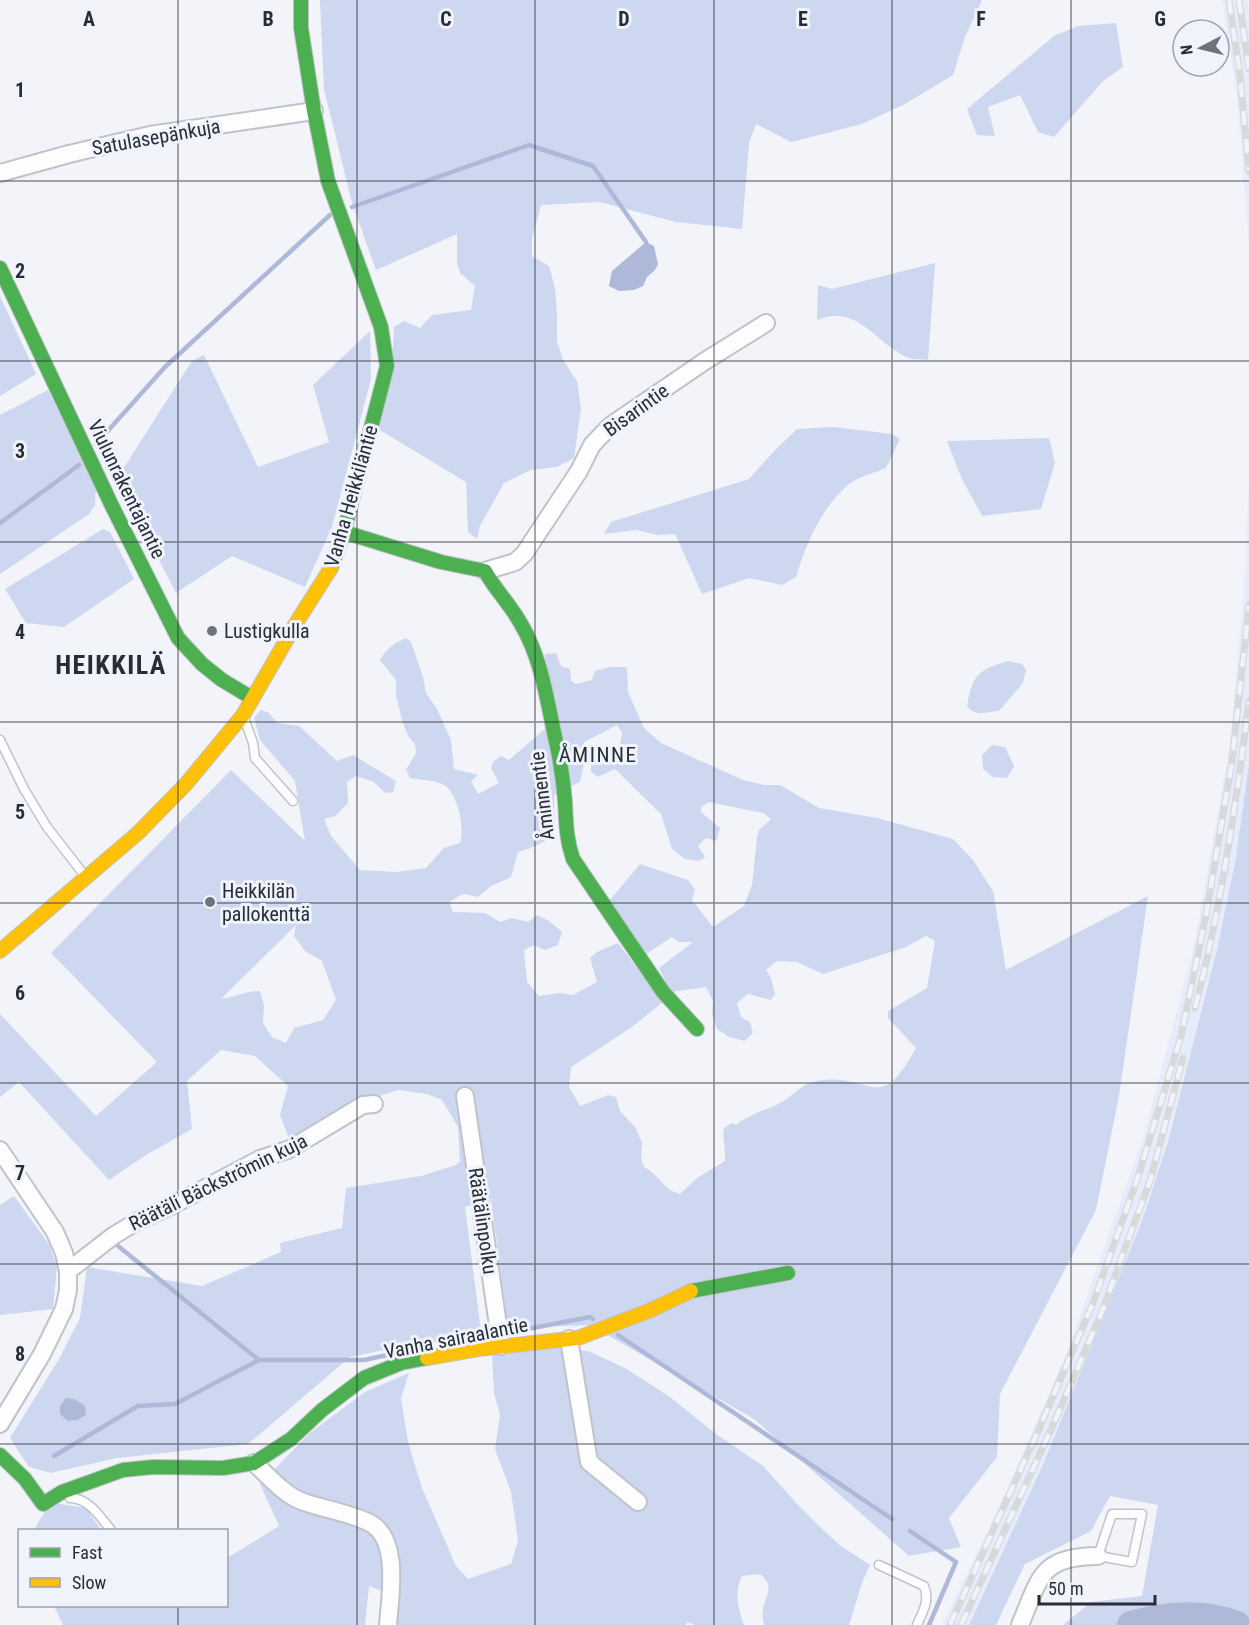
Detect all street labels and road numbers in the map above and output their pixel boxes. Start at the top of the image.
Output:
street label: Satulasepänkuja [90,114,222,160]
street label: Bisarintie [599,378,673,442]
street label: Viulunrakentajantie [83,416,171,562]
street label: Vanha Heikkiläntie [319,422,383,570]
street label: Åminnentie [525,750,559,842]
street label: Räätäli Bäckströmin kuja [125,1128,311,1236]
street label: Räätälinpolku [464,1166,502,1276]
street label: Vanha sairaalantie [382,1312,530,1364]

